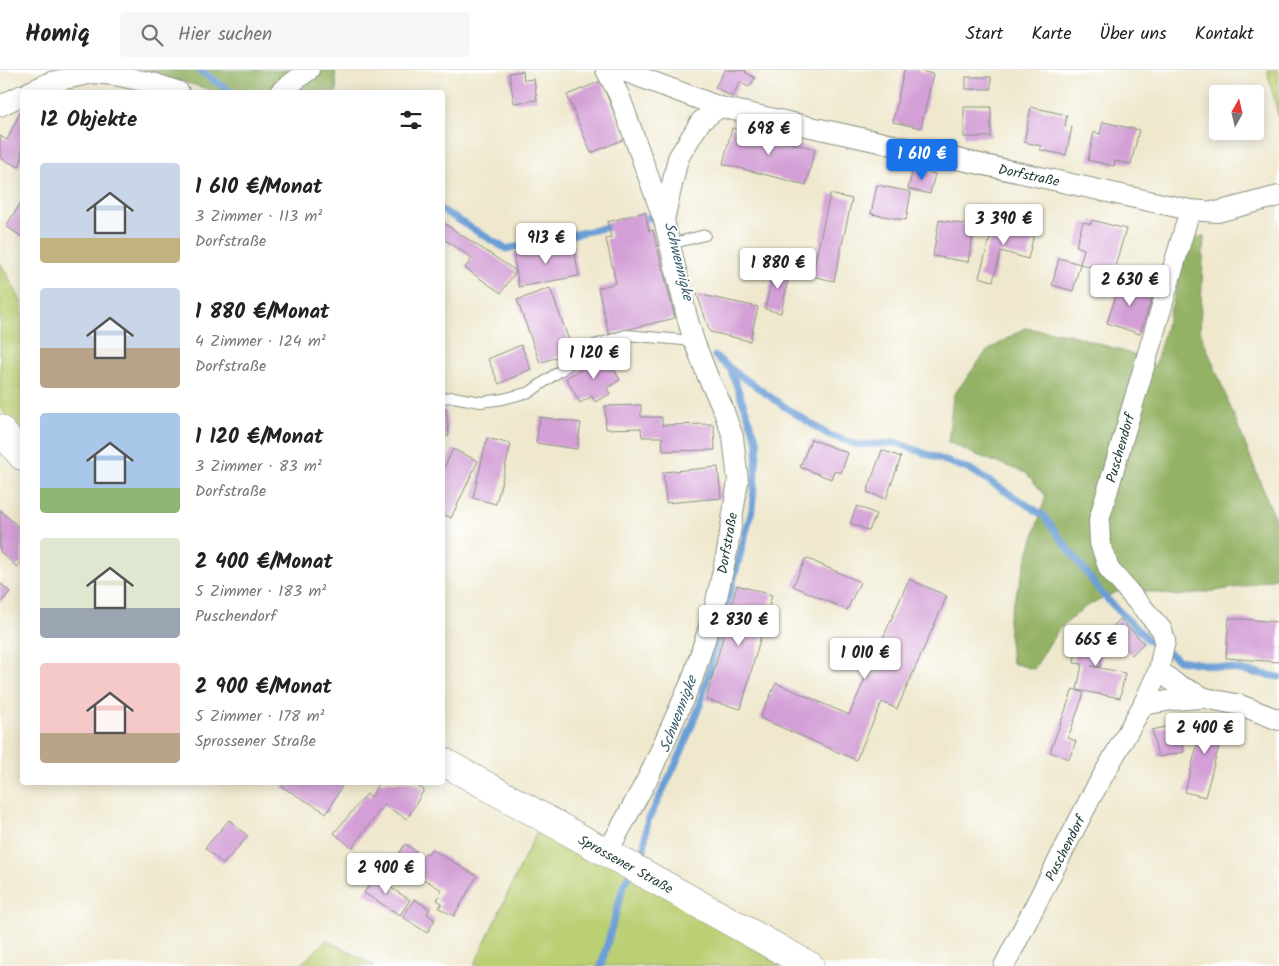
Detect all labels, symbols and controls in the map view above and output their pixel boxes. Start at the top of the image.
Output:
search box [120,12,470,57]
text: Homiq [25,15,90,54]
text: Hier suchen [178,20,272,50]
text: Start [965,20,1003,49]
text: Karte [1031,20,1071,49]
text: Über uns [1099,20,1167,49]
text: Kontakt [1195,20,1254,49]
icon: search [138,21,166,49]
north arrow [1209,85,1264,140]
map controls [1209,85,1264,140]
text: 12 Objekte [40,104,137,137]
icon: filters [397,106,425,134]
pin: 698 € [734,114,804,156]
text: 698 € [748,117,790,142]
pin: 1 610 € [876,138,968,181]
text: 1 610 € [897,142,947,167]
street label: Dorfstraße [996,159,1062,193]
text: 1 610 €/Monat [195,171,323,204]
icon: home [80,183,140,243]
text: 3 Zimmer · 113 m² [195,204,322,229]
pin: 3 390 € [958,204,1050,246]
text: 3 390 € [976,207,1032,232]
water label: Schwennigke [657,220,700,304]
pin: 913 € [511,222,581,265]
text: 913 € [527,226,565,251]
text: Dorfstraße [195,229,266,254]
pin: 1 880 € [732,248,824,290]
text: 1 880 € [751,251,805,276]
pin: 2 630 € [1084,264,1176,307]
text: 2 630 € [1101,268,1159,293]
text: 1 880 €/Monat [195,296,330,329]
icon: home [80,308,140,368]
text: 4 Zimmer · 124 m² [195,329,326,354]
pin: 1 120 € [548,338,640,380]
text: 1 120 € [569,341,619,366]
text: Dorfstraße [195,354,266,379]
street label: Puschendorf [1101,409,1142,485]
text: 1 120 €/Monat [195,421,323,454]
icon: home [80,433,140,493]
text: 3 Zimmer · 83 m² [195,454,322,479]
text: Dorfstraße [195,479,266,504]
street label: Dorfstraße [712,510,744,576]
text: 2 400 €/Monat [195,546,333,579]
icon: home [80,558,140,618]
text: 5 Zimmer · 183 m² [195,579,326,604]
text: Puschendorf [195,604,276,629]
pin: 2 830 € [693,604,785,647]
text: 2 830 € [710,608,768,633]
pin: 665 € [1061,624,1131,667]
text: 665 € [1075,628,1117,653]
pin: 1 010 € [819,638,911,680]
text: 1 010 € [841,641,889,666]
text: 2 900 €/Monat [195,671,332,704]
water label: Schwennigke [653,672,705,756]
icon: home [80,683,140,743]
text: 5 Zimmer · 178 m² [195,704,324,729]
pin: 2 400 € [1159,712,1251,755]
text: 2 400 € [1177,716,1233,741]
text: Sprossener Straße [195,729,316,754]
street label: Puschendorf [1040,810,1093,885]
street label: Sprossener Straße [574,830,678,900]
pin: 2 900 € [340,852,432,895]
text: 2 900 € [358,856,414,881]

